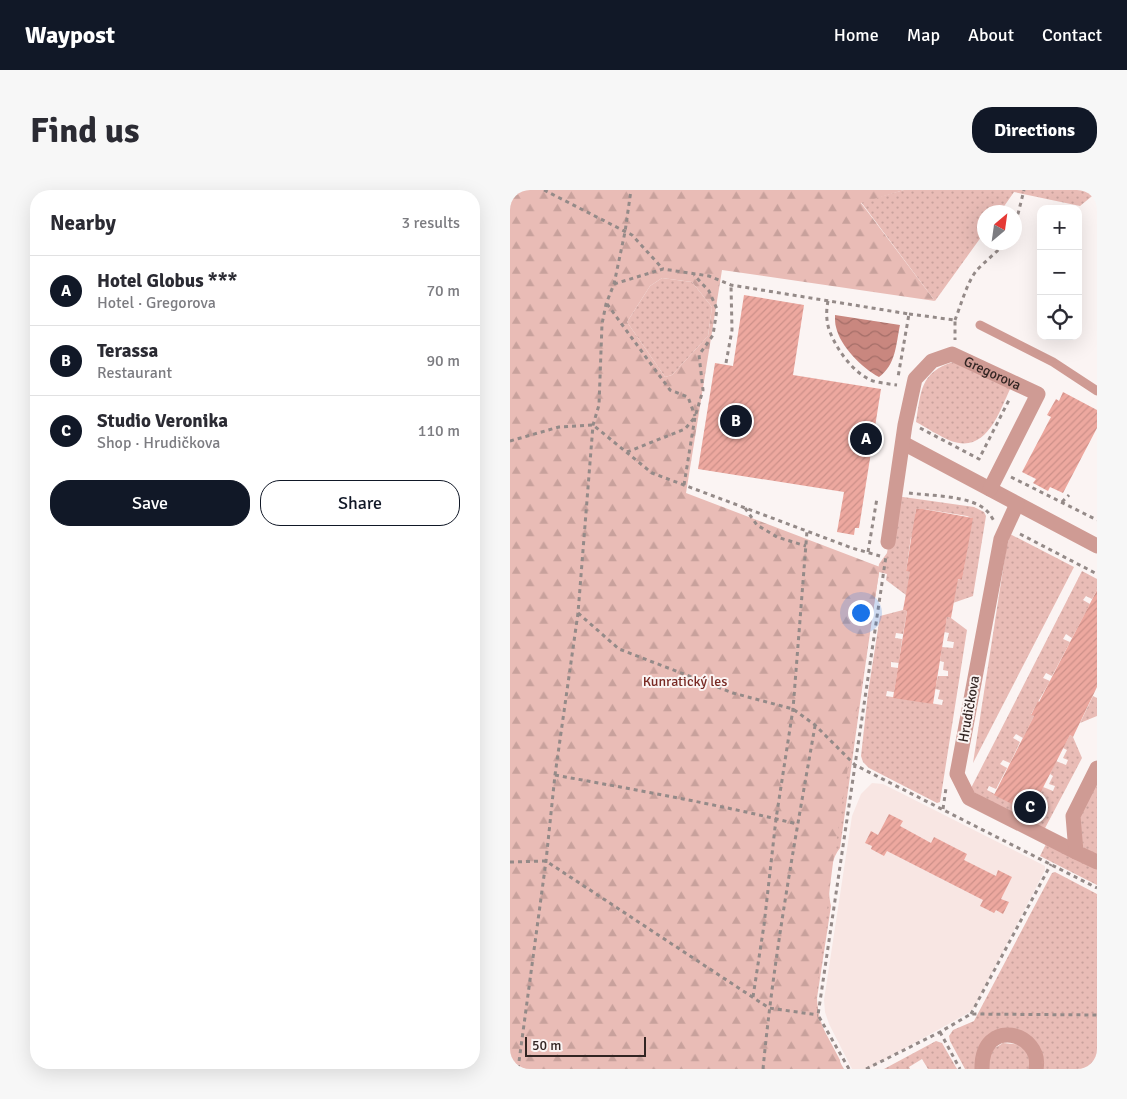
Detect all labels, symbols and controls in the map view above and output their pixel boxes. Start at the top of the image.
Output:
text: Waypost [25,20,115,50]
text: Home [834,24,879,46]
text: Map [907,24,940,46]
text: About [968,24,1014,46]
text: Contact [1042,24,1102,46]
button: Directions [972,107,1097,153]
text: Find us [30,109,140,152]
north arrow [977,205,1022,250]
map controls [1037,205,1082,340]
button: + [1037,205,1082,250]
text: Nearby [50,210,116,236]
text: 3 results [401,213,460,233]
button: − [1037,250,1082,295]
text: Hotel Globus *** [97,269,237,293]
text: A [61,281,71,301]
text: 70 m [426,281,460,301]
text: Hotel · Gregorova [97,293,216,313]
button: locate [1037,295,1082,340]
text: Terassa [97,339,158,363]
text: B [61,351,71,371]
text: 90 m [426,351,460,371]
street label: Gregorova [961,352,1024,393]
text: Restaurant [97,363,172,383]
pin: B [720,402,752,440]
text: Studio Veronika [97,409,228,433]
pin: A [850,420,882,458]
text: C [61,421,71,441]
text: 110 m [418,421,460,441]
text: Shop · Hrudičkova [97,433,220,453]
button: Save [50,480,250,526]
button: Share [260,480,460,526]
your location [848,600,874,626]
park label: Kunratický les [643,673,727,690]
street label: Hrudičkova [955,674,983,744]
pin: C [1014,788,1046,826]
scale bar [525,1034,646,1057]
text: 50 m [532,1037,561,1054]

